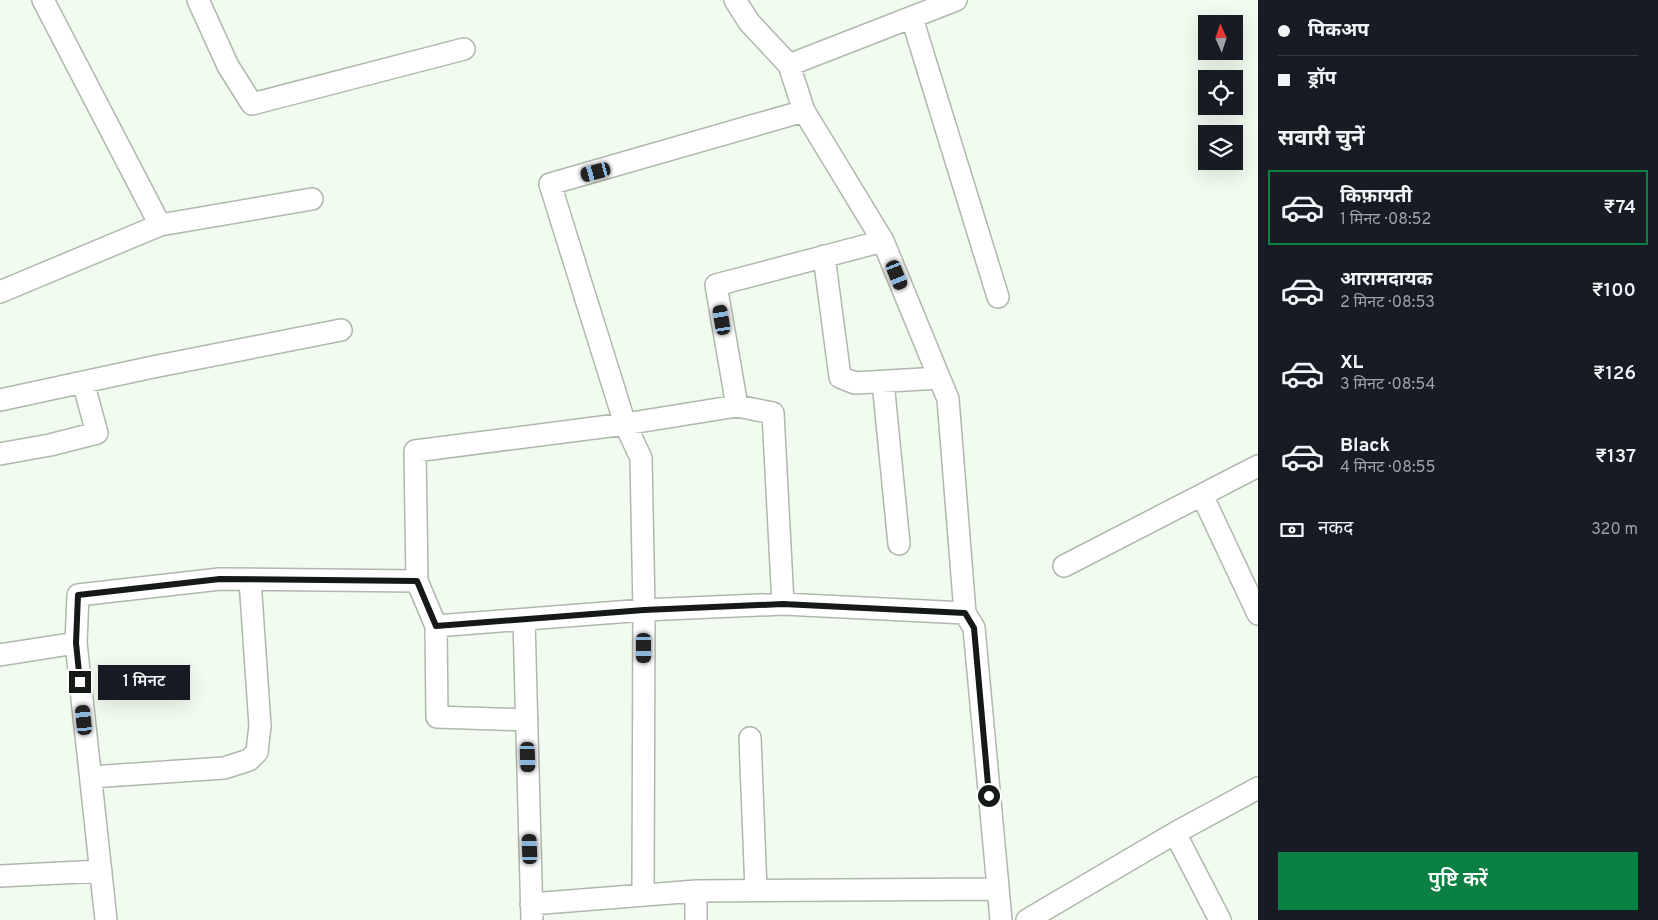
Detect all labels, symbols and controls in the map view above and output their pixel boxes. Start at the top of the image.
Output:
north arrow [1198,15,1242,60]
map controls [1198,15,1243,170]
text: पिकअप [1308,19,1369,43]
text: ड्रॉप [1308,67,1336,91]
button: locate [1198,70,1243,115]
button: layers [1198,125,1243,170]
text: सवारी चुनें [1278,126,1364,153]
car [579,161,612,183]
icon: car [1280,185,1325,230]
text: किफ़ायती [1340,185,1412,209]
text: ₹74 [1603,196,1636,220]
text: 1 मिनट · 08:52 [1340,210,1431,230]
car [884,258,909,292]
icon: car [1280,268,1325,313]
text: आरामदायक [1340,268,1432,292]
text: ₹100 [1591,279,1636,303]
text: 2 मिनट · 08:53 [1340,293,1435,313]
car [712,304,731,336]
icon: car [1280,351,1325,396]
text: XL [1340,351,1363,375]
text: ₹126 [1593,362,1636,386]
text: 3 मिनट · 08:54 [1340,375,1435,395]
icon: car [1280,434,1325,479]
text: Black [1340,434,1390,458]
text: ₹137 [1595,445,1636,469]
text: 4 मिनट · 08:55 [1340,458,1435,478]
icon: cash [1278,516,1306,544]
text: नकद [1318,517,1353,541]
text: 320 m [1591,520,1638,540]
car [636,633,651,663]
callout: 1 मिनट [98,664,190,700]
route end [69,671,91,693]
text: 1 मिनट [123,672,165,692]
car [74,704,93,736]
car [519,742,536,772]
route start [978,785,1000,807]
car [521,834,538,864]
button: पुष्टि करें [1278,852,1638,910]

